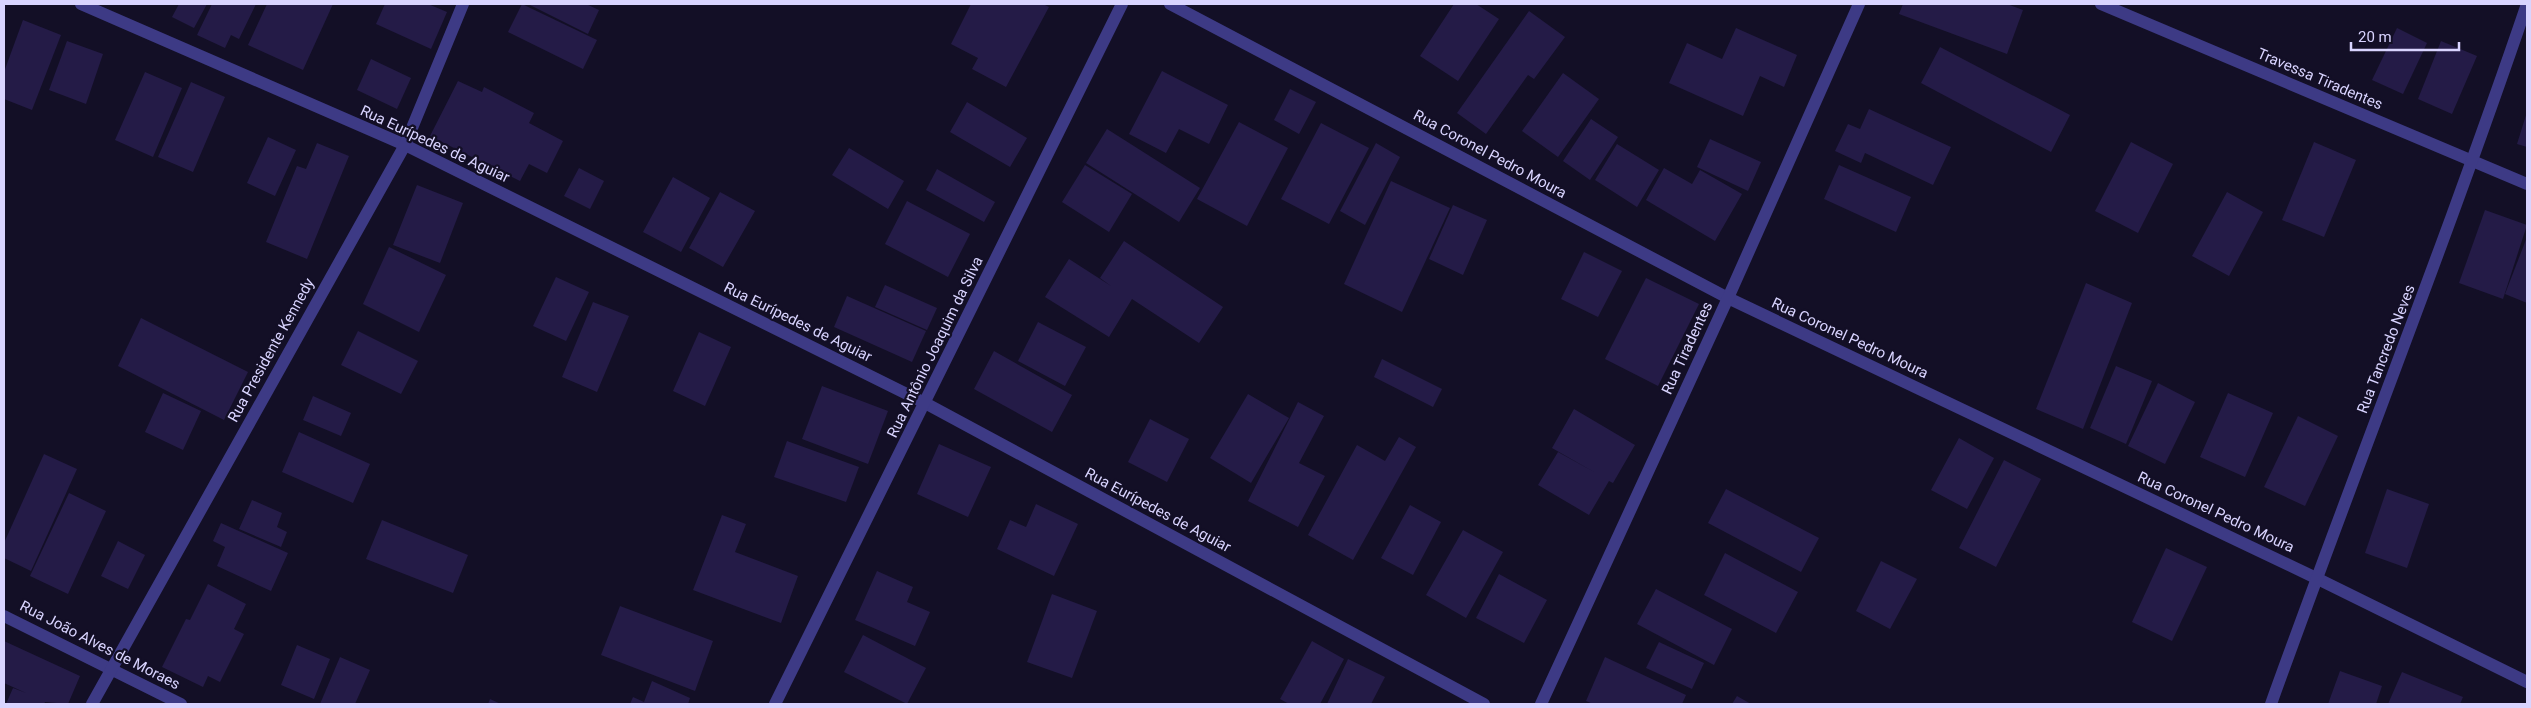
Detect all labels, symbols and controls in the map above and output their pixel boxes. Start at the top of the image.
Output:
scale bar [2351,20,2458,52]
text: 20 m [2358,28,2392,46]
street label: Travessa Tiradentes [2255,44,2385,114]
street label: Rua Eurípedes de Aguiar [358,101,512,187]
street label: Rua Coronel Pedro Moura [1410,106,1570,202]
street label: Rua Antônio Joaquim da Silva [883,254,987,440]
street label: Rua Presidente Kennedy [224,275,318,425]
street label: Rua Eurípedes de Aguiar [721,278,875,366]
street label: Rua Tancredo Neves [2353,282,2419,416]
street label: Rua Coronel Pedro Moura [1769,294,1931,382]
street label: Rua Tiradentes [1658,299,1716,397]
street label: Rua Eurípedes de Aguiar [1082,464,1234,556]
street label: Rua Coronel Pedro Moura [2135,468,2297,556]
street label: Rua João Alves de Moraes [17,597,183,693]

